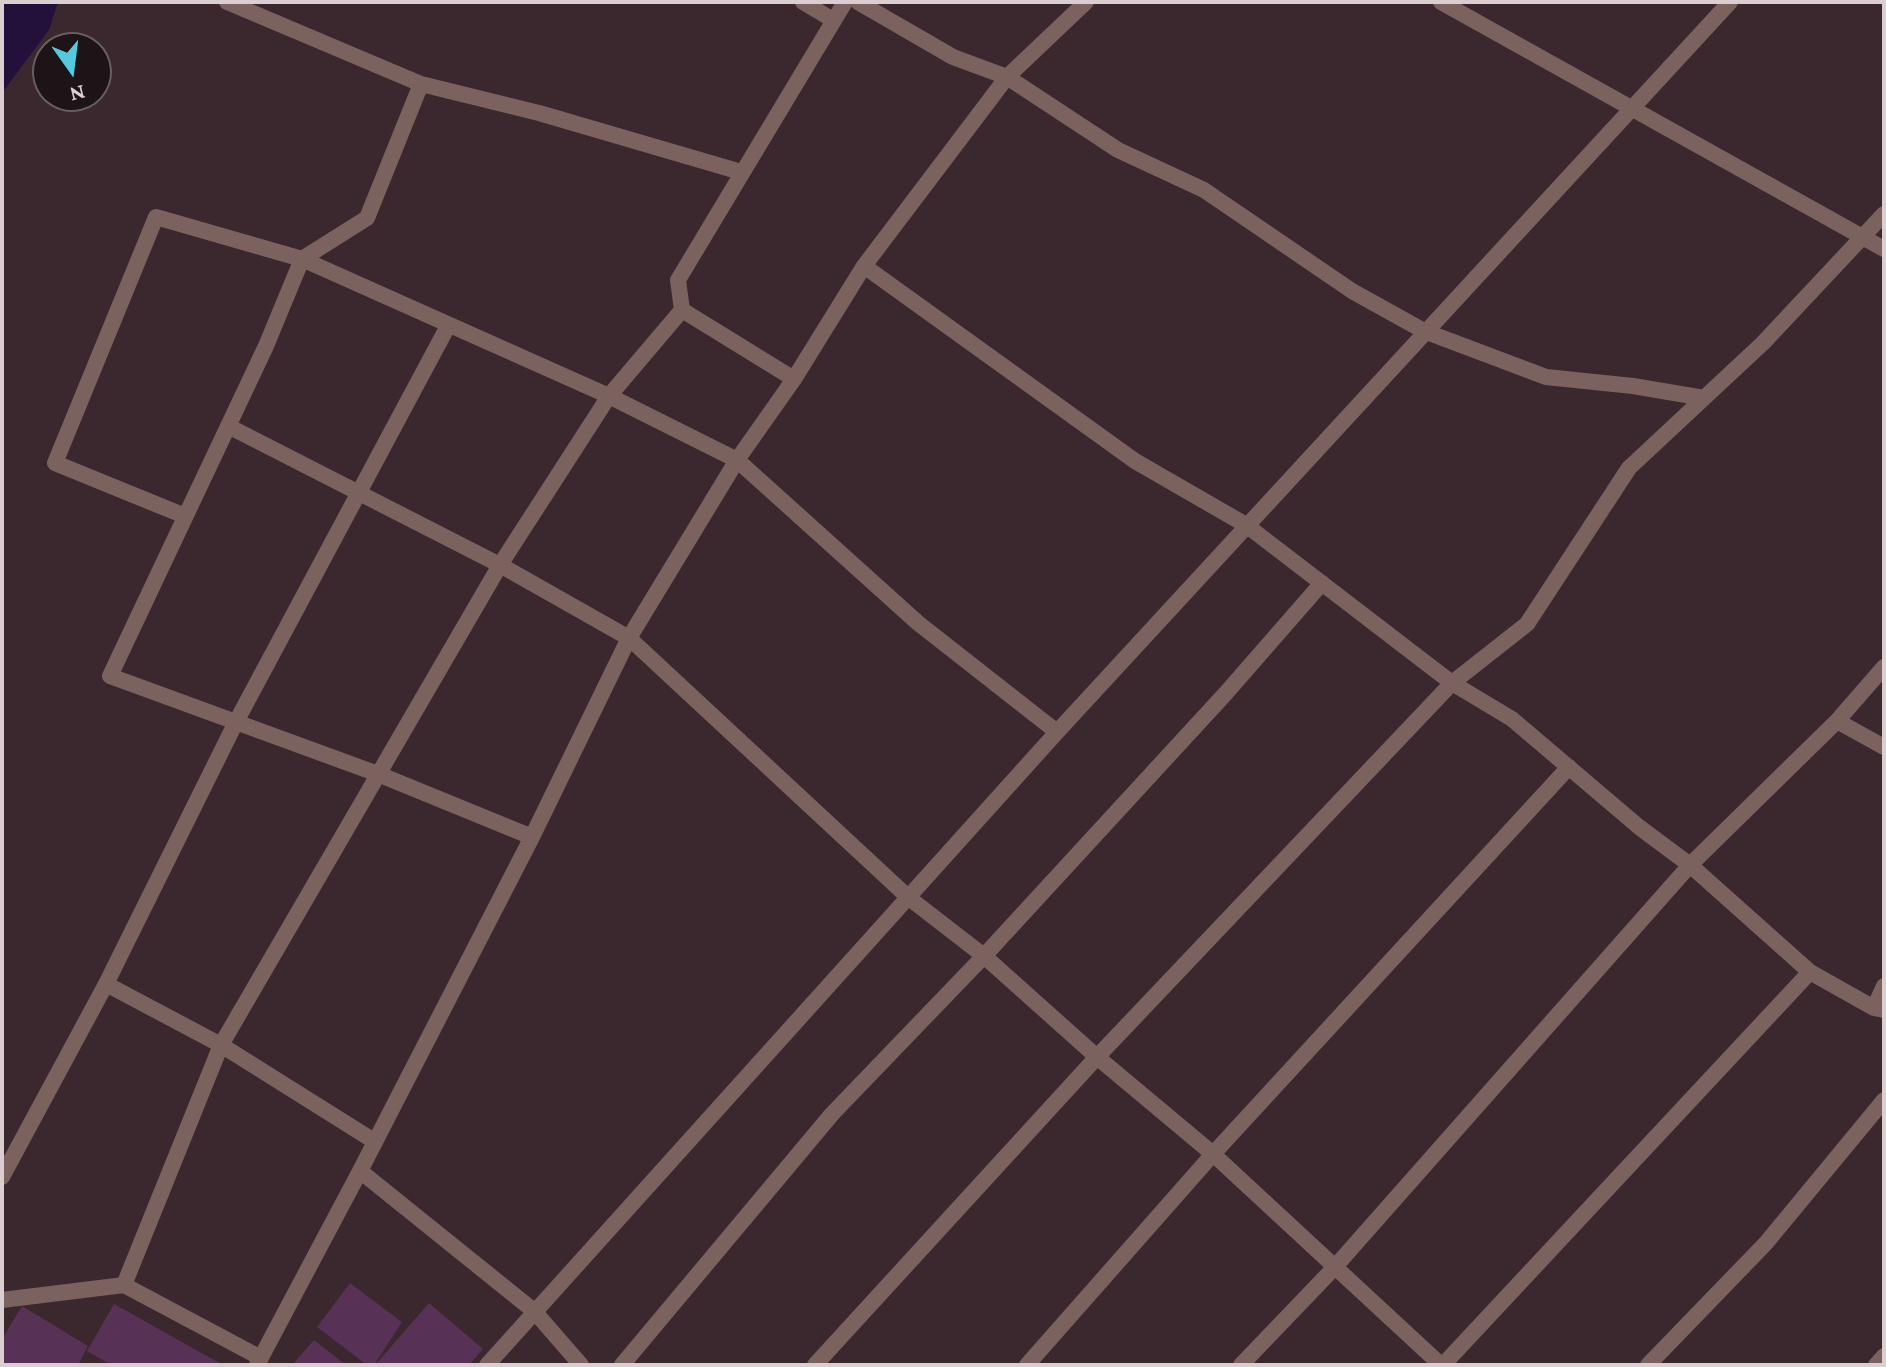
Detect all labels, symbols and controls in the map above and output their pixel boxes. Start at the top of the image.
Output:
north arrow [32,32,112,112]
text: N [67,80,88,108]

